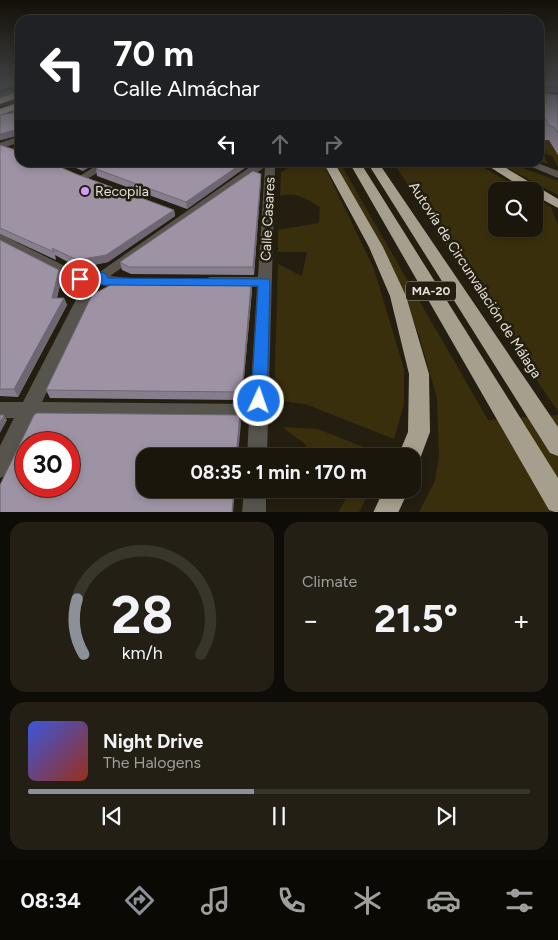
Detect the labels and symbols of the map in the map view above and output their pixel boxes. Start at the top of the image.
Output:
street label: Calle Casares [257,176,279,262]
street label: Autovía de Circunvalación de Málaga [405,179,545,381]
place label: Recopila [95,183,149,200]
marker: Recopila [79,185,91,197]
pin [59,258,101,300]
road number: MA-20 [406,282,456,300]
position arrow [232,374,284,426]
speed limit sign: 30 [15,432,80,497]

